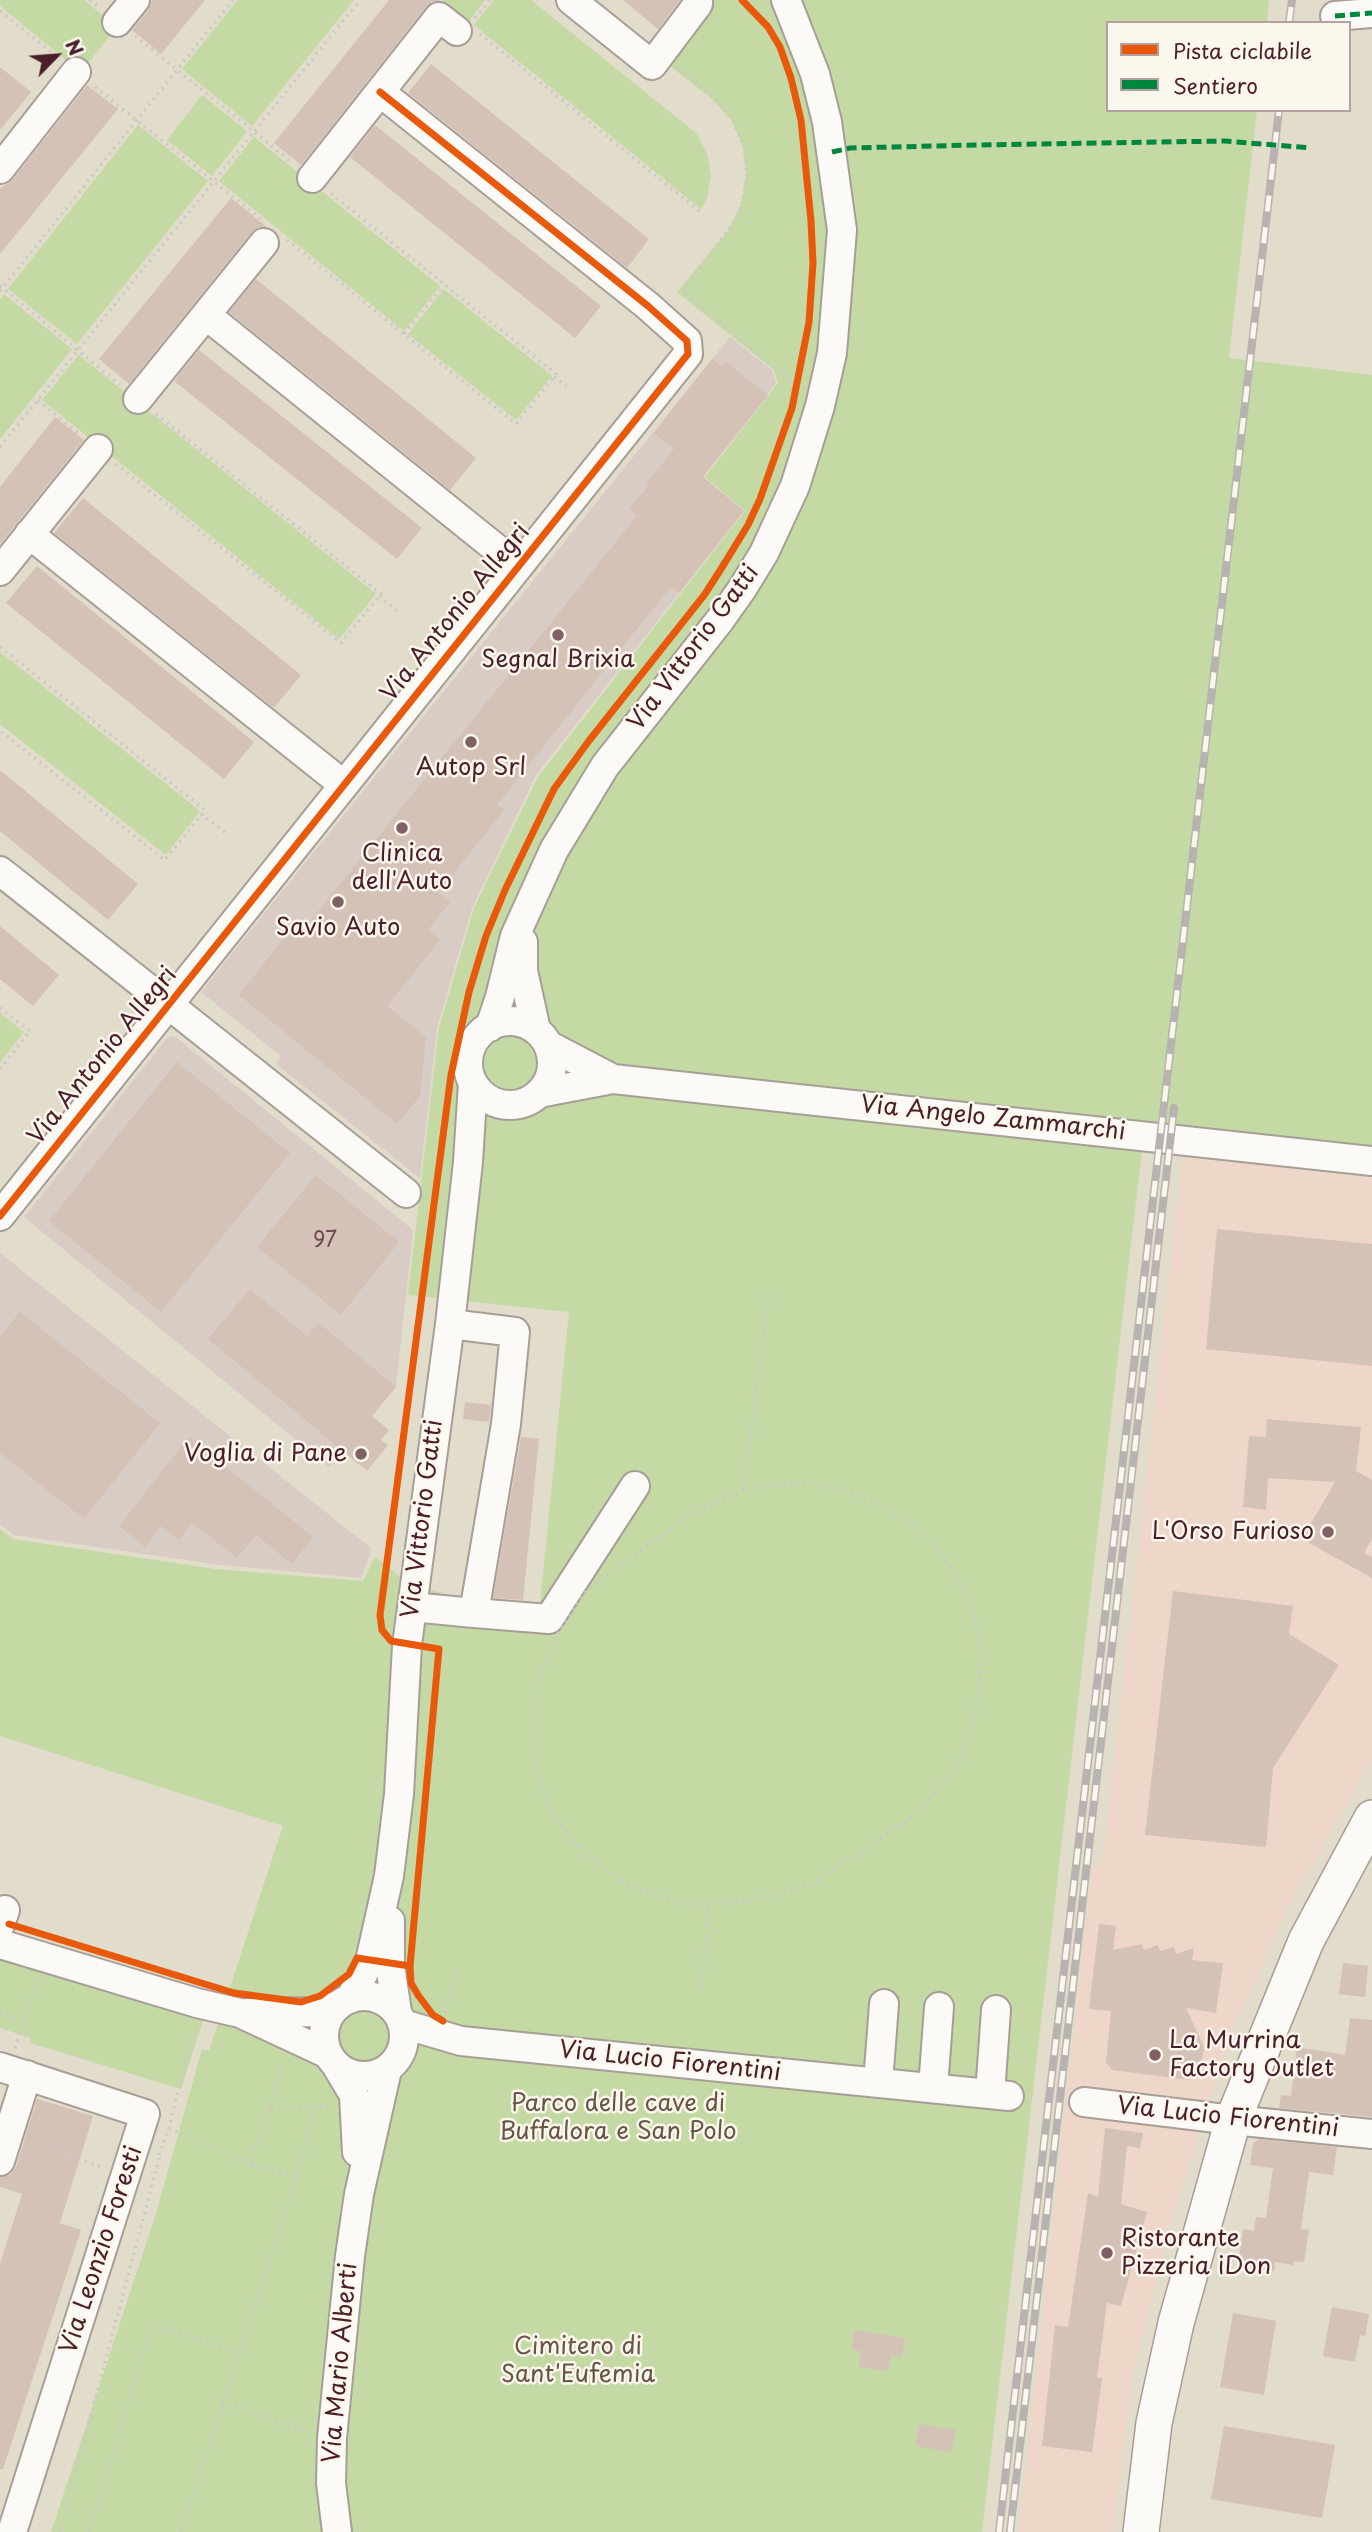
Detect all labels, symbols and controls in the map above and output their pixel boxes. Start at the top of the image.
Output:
north arrow [21,21,91,91]
legend [1106,21,1351,112]
text: N [59,34,91,60]
text: Pista ciclabile [1173,34,1312,66]
text: Sentiero [1173,69,1258,101]
street label: Via Antonio Allegri [376,518,536,708]
street label: Via Vittorio Gatti [622,560,766,736]
marker: Segnal Brixia [550,627,566,643]
place label: Segnal Brixia [481,646,635,674]
marker: Autop Srl [463,734,479,750]
place label: Autop Srl [416,754,526,782]
marker: Clinica dell'Auto [394,820,410,836]
place label: Clinica dell'Auto [352,840,452,896]
marker: Savio Auto [330,894,346,910]
place label: Savio Auto [276,914,400,942]
street label: Via Antonio Allegri [23,961,183,1151]
street label: Via Angelo Zammarchi [859,1091,1127,1147]
house number: 97 [313,1228,337,1254]
street label: Via Vittorio Gatti [397,1418,449,1620]
place label: Voglia di Pane [184,1440,347,1468]
marker: Voglia di Pane [353,1446,369,1462]
place label: L'Orso Furioso [1152,1518,1314,1546]
marker: L'Orso Furioso [1320,1524,1336,1540]
place label: La Murrina Factory Outlet [1169,2027,1334,2083]
street label: Via Lucio Fiorentini [558,2036,782,2088]
marker: La Murrina Factory Outlet [1147,2047,1163,2063]
park label: Parco delle cave di Buffalora e San Polo [499,2090,737,2146]
street label: Via Lucio Fiorentini [1116,2092,1340,2144]
street label: Via Leonzio Foresti [55,2143,149,2357]
place label: Ristorante Pizzeria iDon [1121,2225,1271,2281]
marker: Ristorante Pizzeria iDon [1099,2245,1115,2261]
street label: Via Mario Alberti [318,2262,364,2464]
park label: Cimitero di Sant'Eufemia [501,2333,655,2389]

